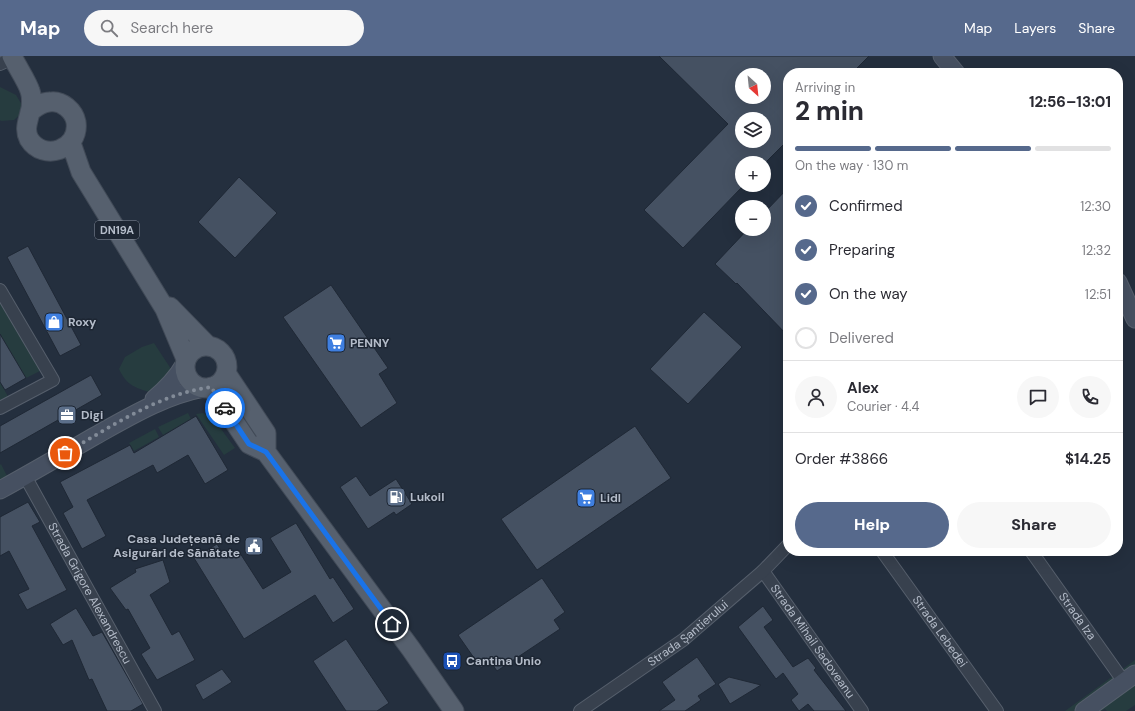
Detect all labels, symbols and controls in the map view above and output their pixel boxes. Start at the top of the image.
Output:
search box [84,10,364,46]
text: Map [20,16,60,41]
icon: search [98,17,120,39]
text: Search here [130,18,213,38]
text: Map [964,19,992,37]
text: Layers [1014,19,1056,37]
text: Share [1078,19,1115,37]
north arrow [735,68,771,104]
map controls [735,68,771,236]
text: Arriving in [795,79,855,96]
text: 12:56–13:01 [1029,92,1111,112]
text: 2 min [795,94,864,128]
button: layers [735,112,771,148]
button: + [735,156,771,192]
text: On the way · 130 m [795,157,908,174]
icon: check [795,195,817,217]
text: Confirmed [829,196,903,216]
text: 12:30 [1080,198,1111,215]
button: − [735,200,771,236]
road number: DN19A [95,221,139,239]
icon: check [795,239,817,261]
text: Preparing [829,240,895,260]
text: 12:32 [1082,242,1111,259]
icon: check [795,283,817,305]
text: On the way [829,284,908,304]
text: 12:51 [1085,286,1111,303]
shop icon: Roxy [43,311,65,333]
place label: Roxy [68,314,97,330]
text: Delivered [829,328,894,348]
supermarket icon: PENNY [325,332,347,354]
place label: PENNY [350,335,390,351]
button: person [795,376,837,418]
button: chat [1017,376,1059,418]
button: phone [1069,376,1111,418]
text: Alex [847,378,879,398]
courier [205,388,245,428]
icon: car [214,397,236,419]
text: Courier · 4.4 [847,398,919,415]
office icon: Digi [56,404,78,426]
place label: Digi [81,407,103,423]
pin [48,436,82,470]
icon: bag [54,442,76,464]
text: Order #3866 [795,449,888,469]
text: $14.25 [1065,449,1111,469]
fuel station icon: Lukoil [385,486,407,508]
supermarket icon: Lidl [575,487,597,509]
place label: Lukoil [410,489,444,505]
place label: Lidl [600,490,621,506]
button: Help [795,502,949,548]
button: Share [957,502,1111,548]
street label: Strada Grigore Alexandrescu [44,520,135,667]
place label: Casa Județeană de Asigurări de Sănătate [113,531,240,561]
public building icon: Casa Județeană de Asigurări de Sănătate [243,535,265,557]
street label: Strada Mihail Sadoveanu [767,581,859,702]
street label: Strada Iza [1055,589,1100,643]
street label: Strada Lebedei [909,592,971,670]
street label: Strada Șantierului [644,597,732,670]
pin [375,607,409,641]
icon: home [381,613,403,635]
bus stop icon: Cantina Unio [441,650,463,672]
place label: Cantina Unio [466,653,541,669]

